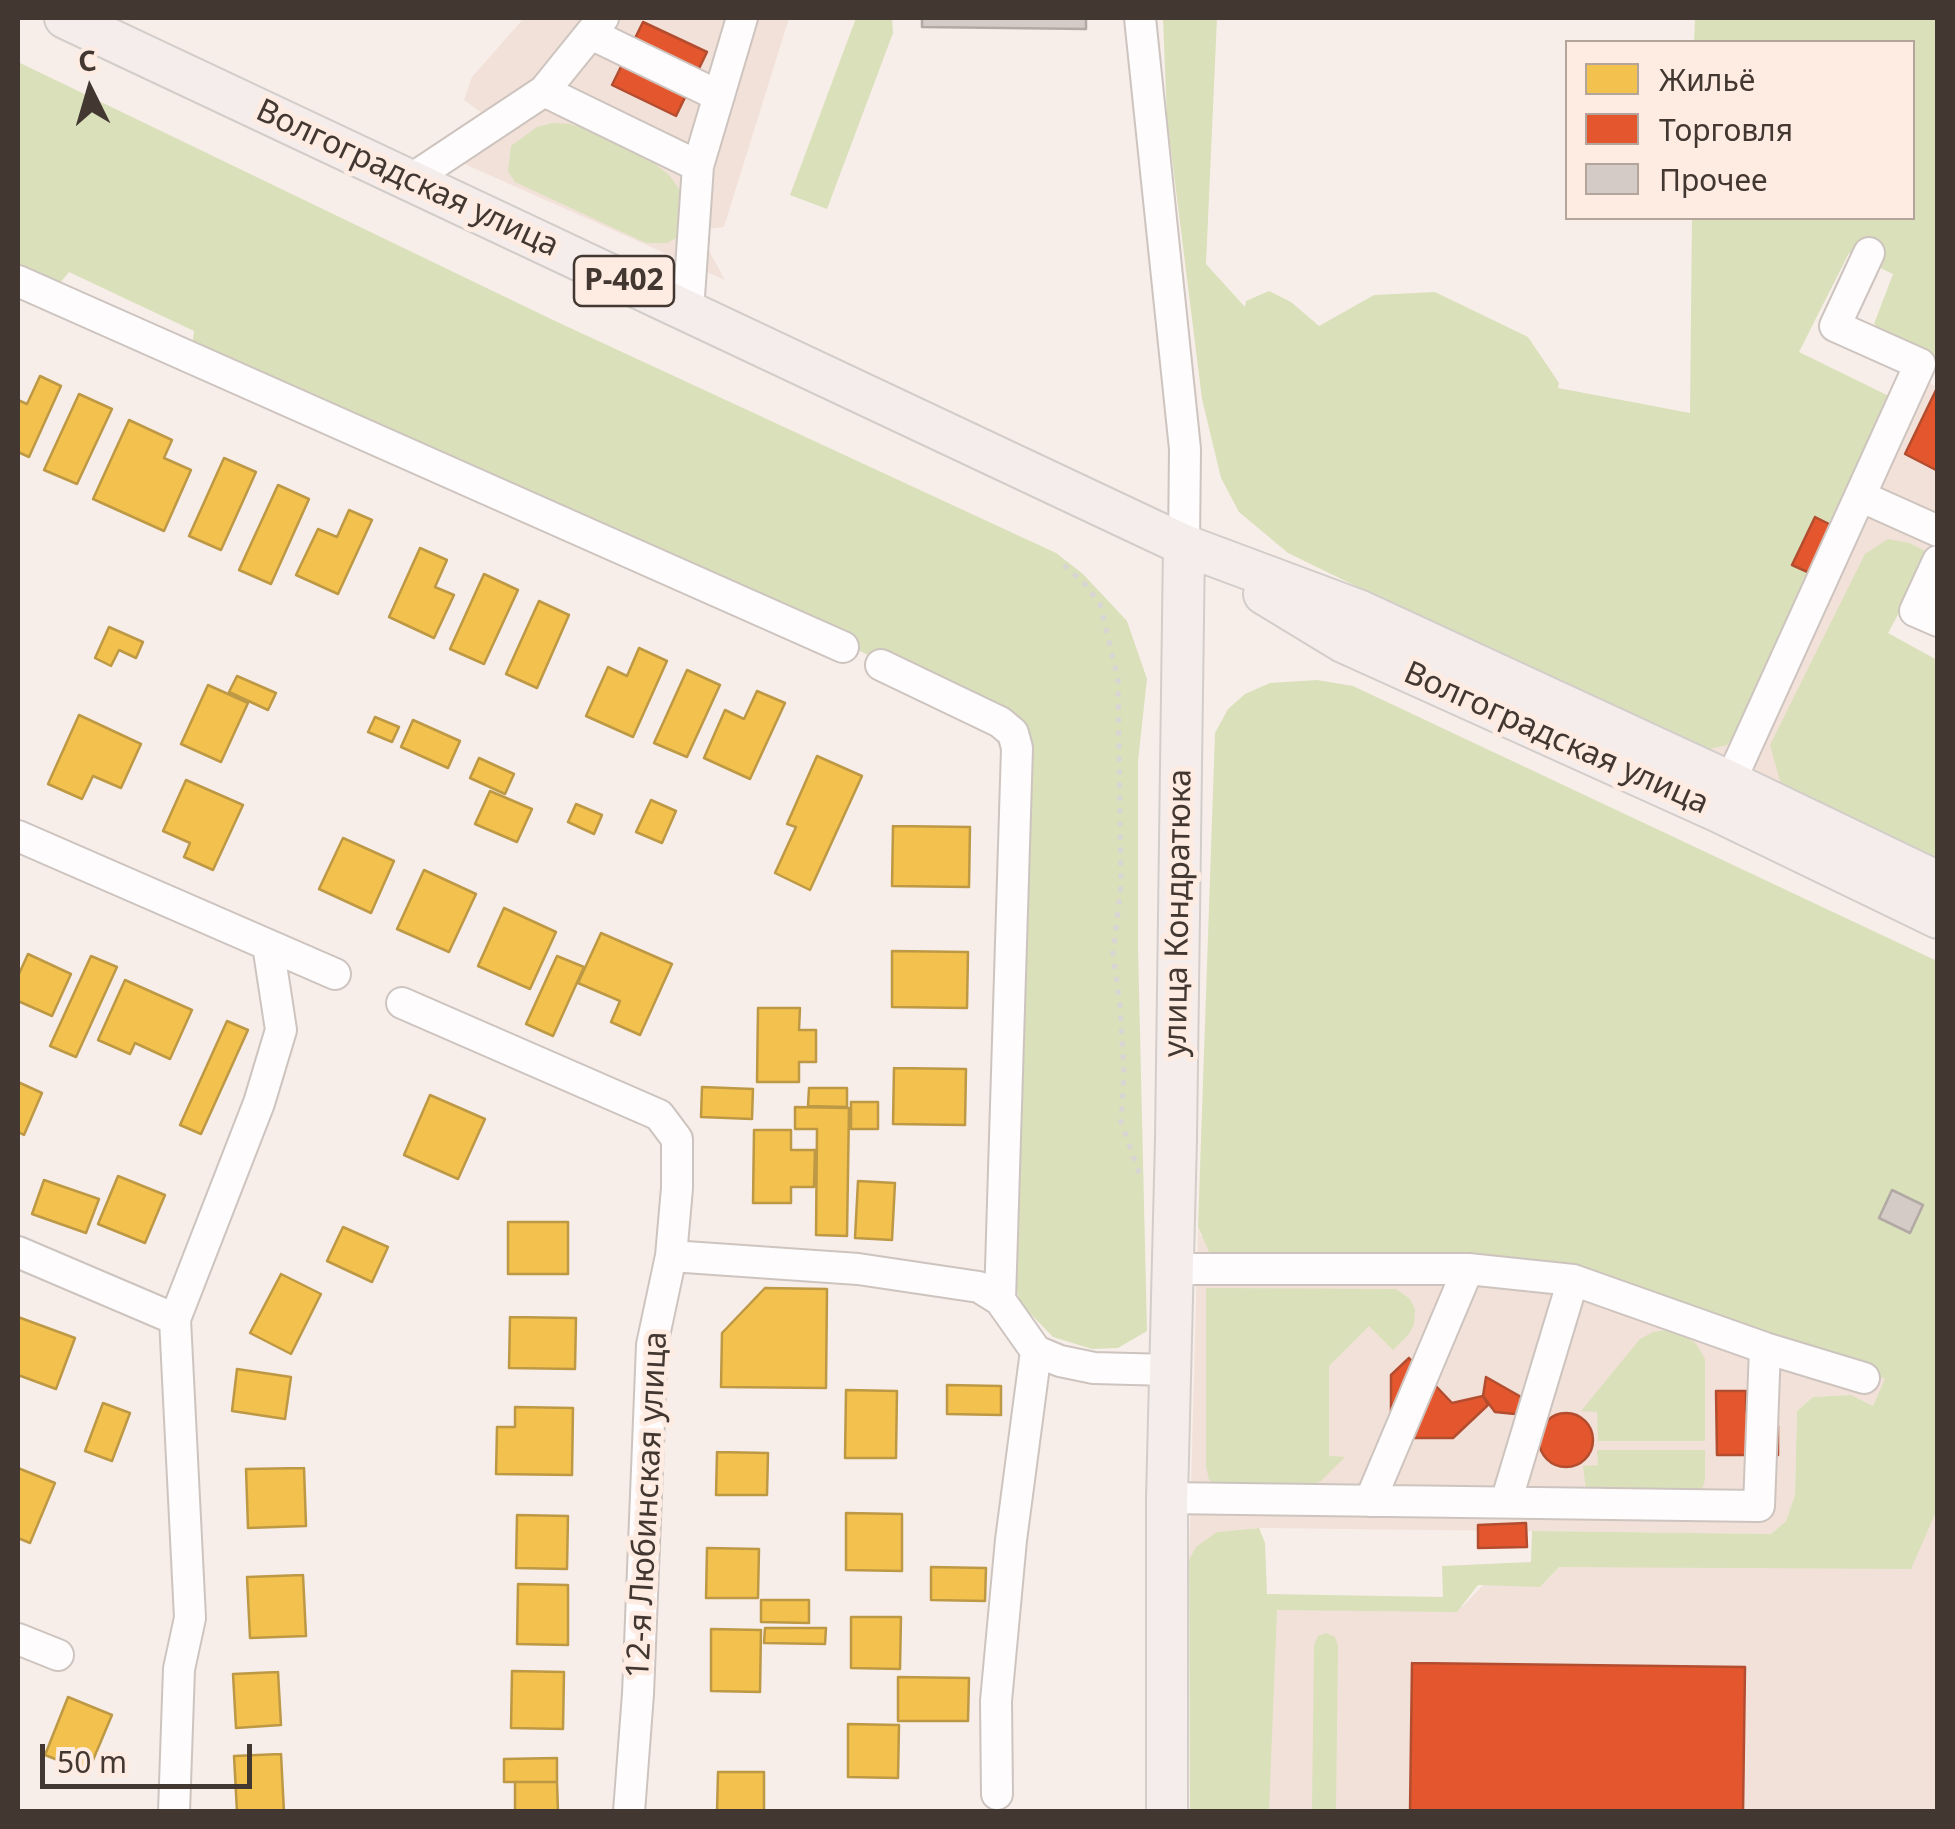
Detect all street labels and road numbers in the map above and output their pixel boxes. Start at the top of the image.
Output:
street label: Волгоградская улица [250,92,564,266]
road number: Р-402 [574,256,674,306]
street label: Волгоградская улица [1398,654,1714,824]
street label: улица Кондратюка [1157,769,1201,1057]
street label: 12-я Любинская улица [620,1330,676,1680]

